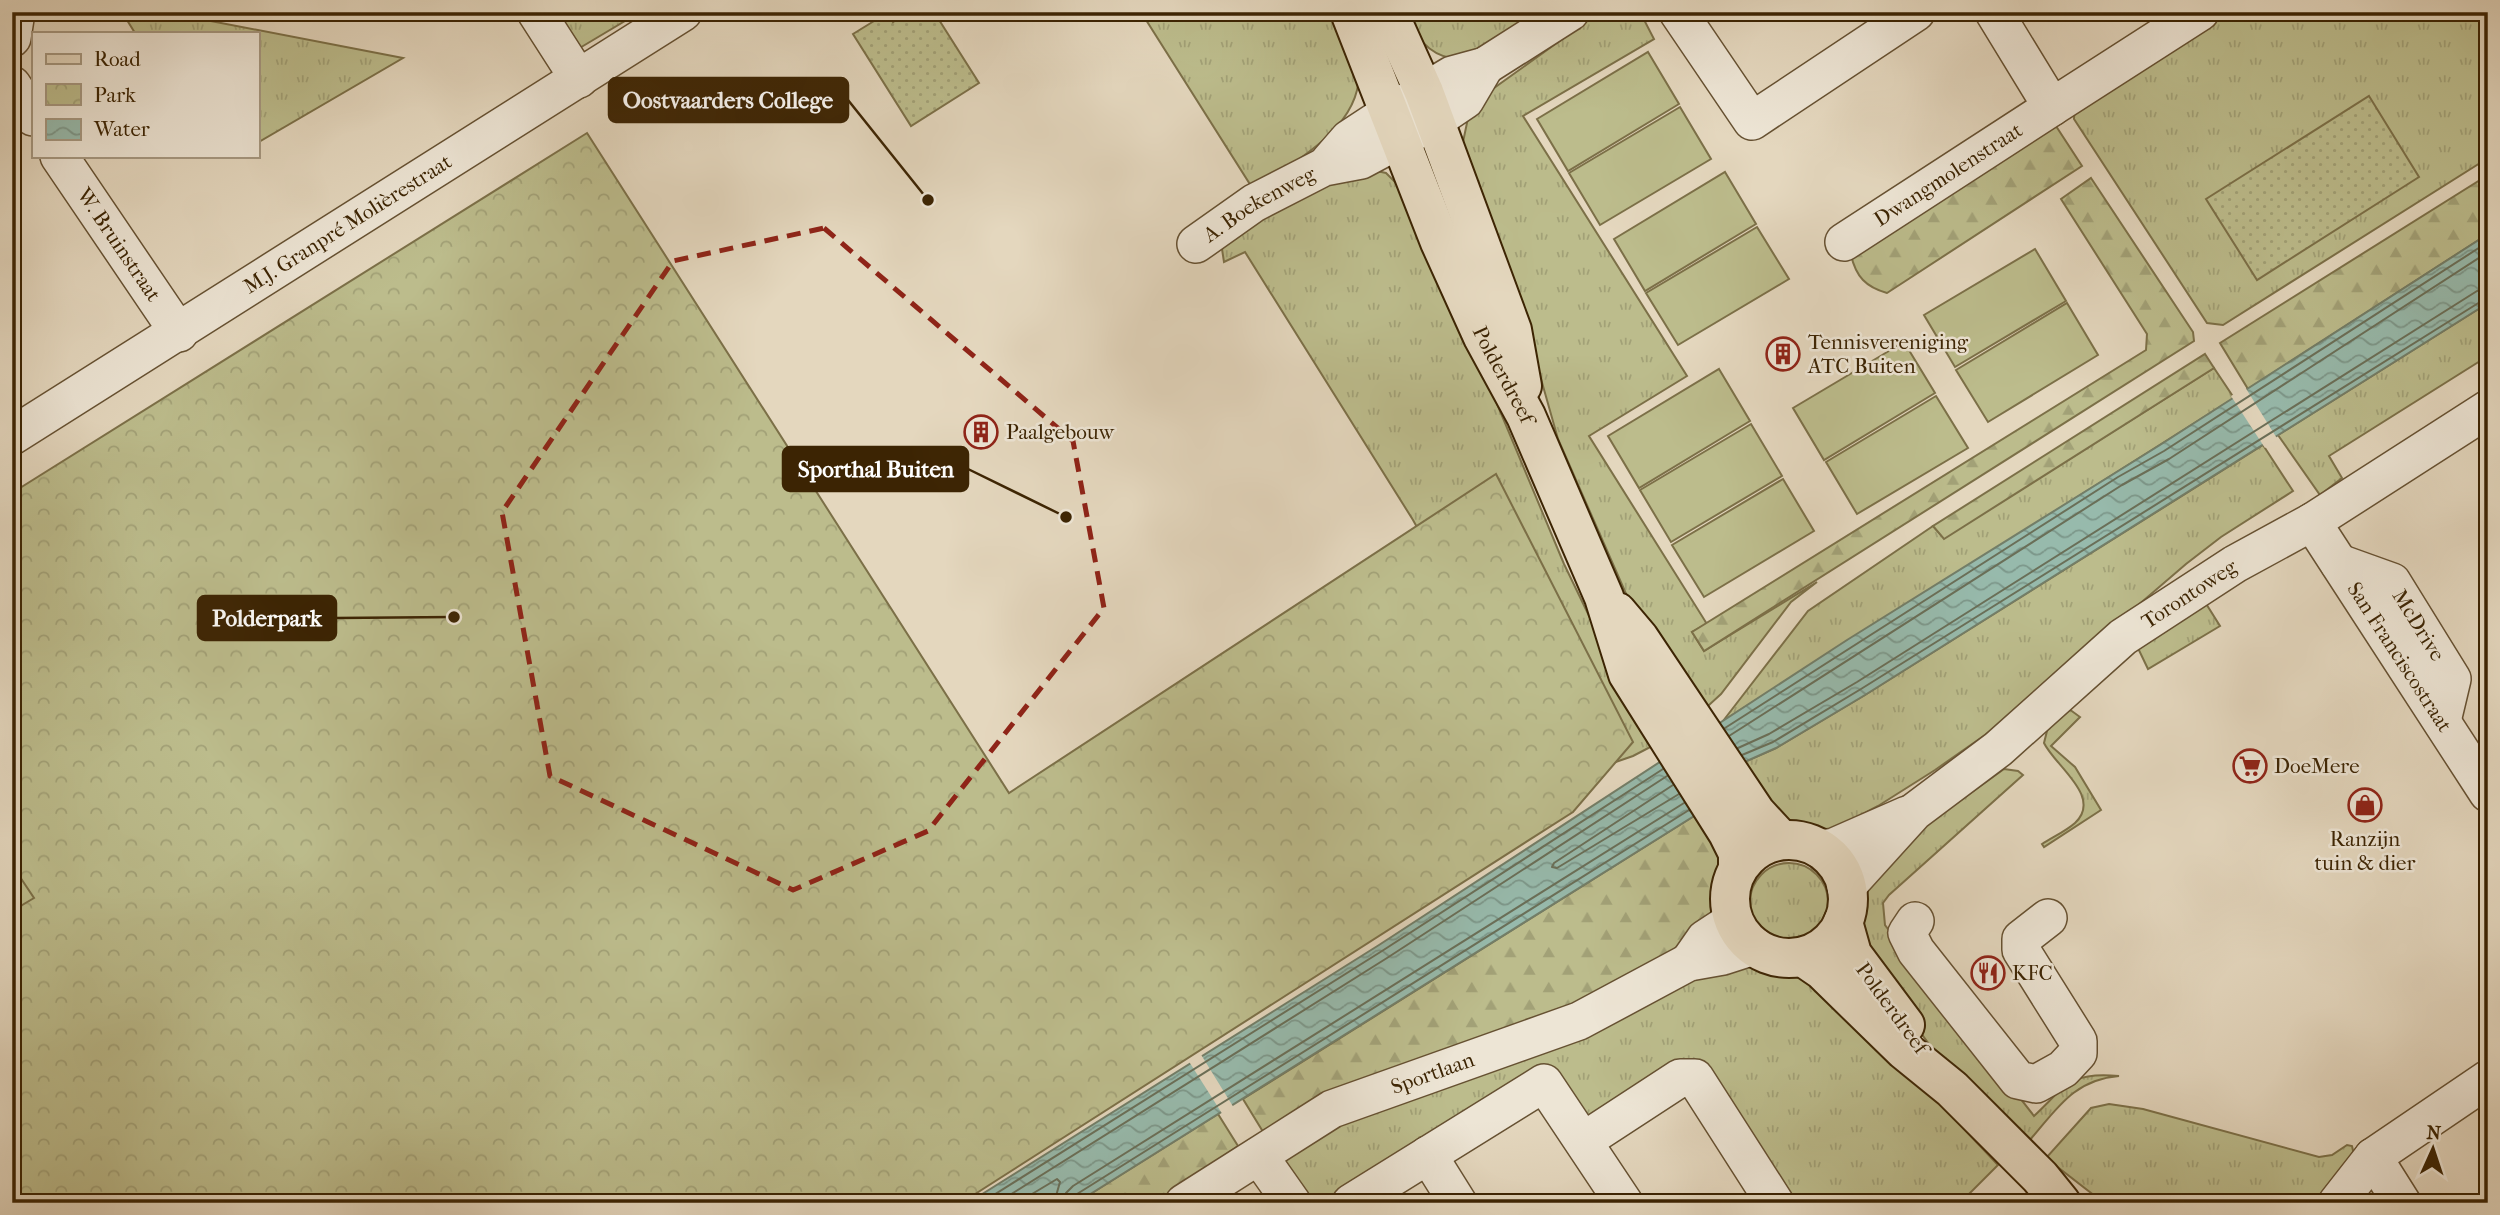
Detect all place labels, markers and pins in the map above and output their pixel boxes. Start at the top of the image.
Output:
callout: Oostvaarders College [609,78,848,122]
place label: Tennisvereniging ATC Buiten [1807,330,1969,378]
building icon: Tennisvereniging ATC Buiten [1764,335,1802,373]
building icon: Paalgebouw [962,413,1000,451]
place label: Paalgebouw [1006,420,1115,444]
callout: Sporthal Buiten [783,447,968,491]
callout: Polderpark [198,596,336,640]
supermarket icon: DoeMere [2231,747,2269,785]
place label: DoeMere [2274,754,2360,778]
shop icon: Ranzijn tuin & dier [2346,786,2384,824]
place label: Ranzijn tuin & dier [2315,827,2415,875]
restaurant icon: KFC [1969,954,2007,992]
place label: KFC [2012,961,2053,985]

